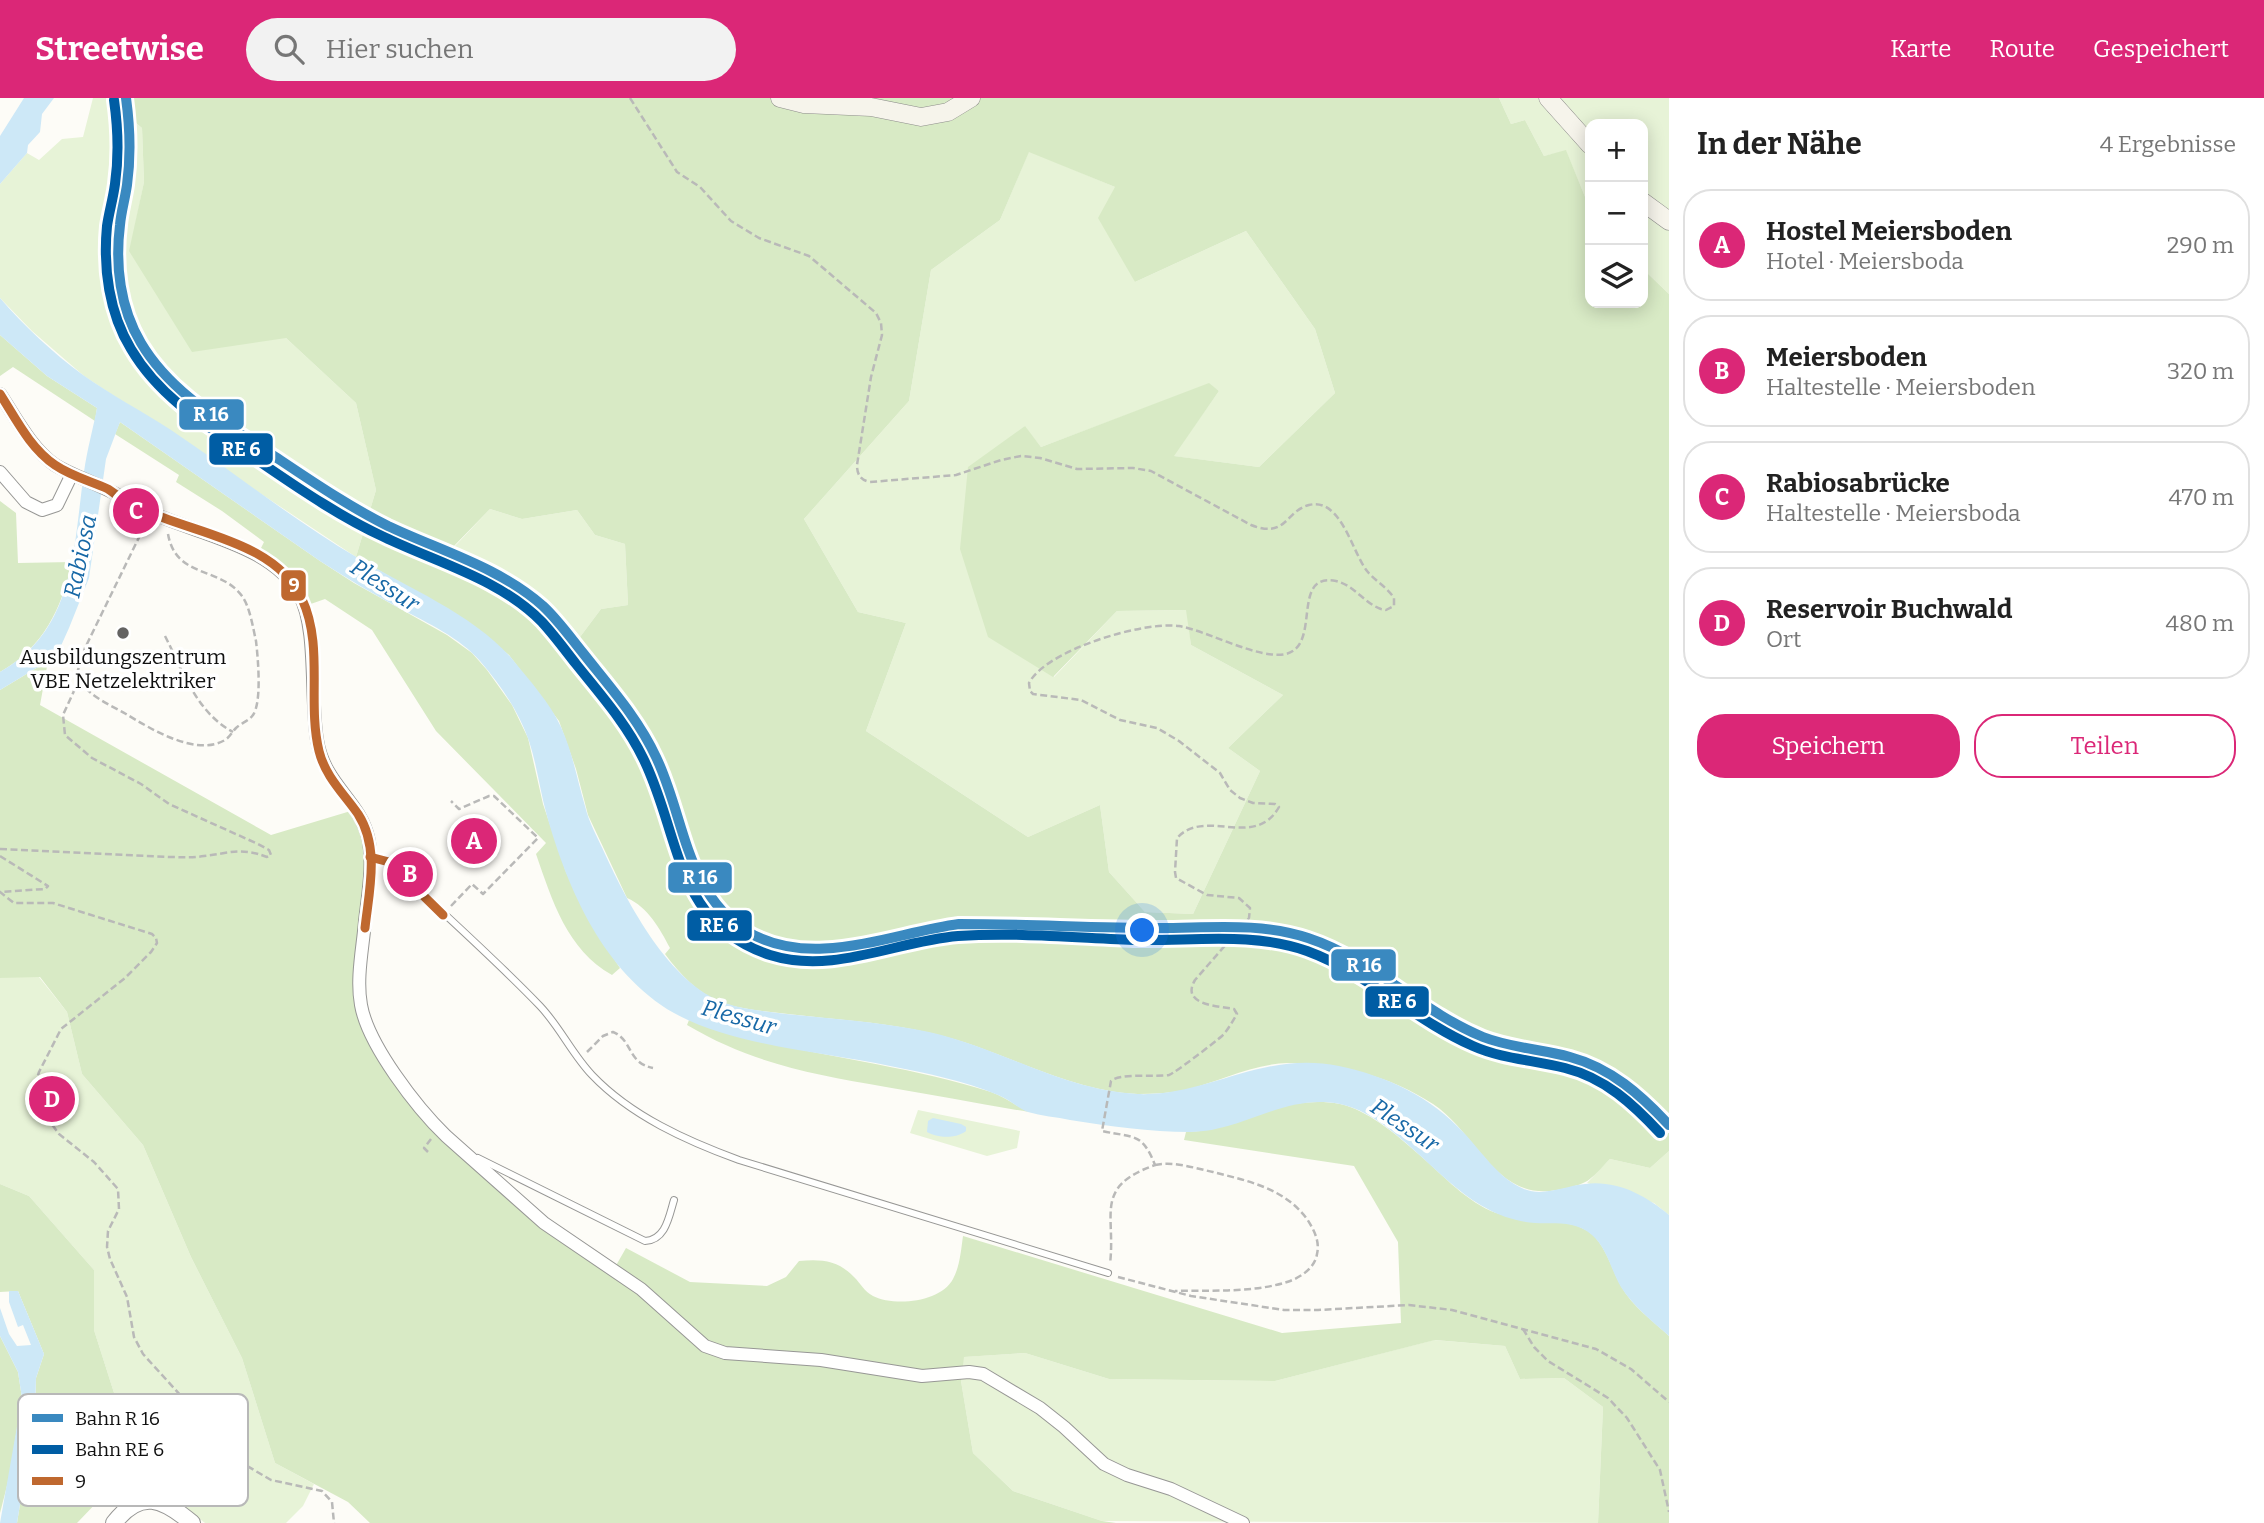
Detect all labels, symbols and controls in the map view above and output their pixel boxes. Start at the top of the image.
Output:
search box [246,18,736,81]
text: Streetwise [35,29,204,69]
icon: search [270,30,308,68]
text: Hier suchen [326,34,473,65]
text: Karte [1890,35,1952,63]
text: Route [1990,35,2055,63]
text: Gespeichert [2093,35,2229,63]
map controls [1585,119,1648,308]
button: + [1585,119,1648,182]
text: In der Nähe [1697,126,1862,162]
text: 4 Ergebnisse [2100,130,2236,158]
button: − [1585,182,1648,245]
text: Hostel Meiersboden [1766,216,2012,247]
text: A [1714,231,1730,259]
text: 290 m [2167,231,2234,259]
button: layers [1585,245,1648,308]
text: Hotel · Meiersboda [1766,247,1964,275]
text: Meiersboden [1766,342,1927,373]
text: B [1715,357,1729,385]
text: 320 m [2167,357,2234,385]
text: Haltestelle · Meiersboden [1766,373,2036,401]
line badge: R 16 [178,398,245,431]
text: R 16 [193,403,229,426]
line badge: RE 6 [208,432,274,466]
text: RE 6 [222,438,260,461]
text: Rabiosabrücke [1766,468,1950,499]
text: C [1715,483,1729,511]
text: 470 m [2168,483,2234,511]
pin: C [113,485,159,537]
text: Haltestelle · Meiersboda [1766,499,2021,527]
water label: Rabiosa [58,512,102,600]
water label: Plessur [346,553,426,618]
line badge: 9 [280,569,307,602]
text: 9 [288,574,300,597]
text: Reservoir Buchwald [1766,594,2012,625]
text: D [1714,609,1730,637]
text: 480 m [2165,609,2234,637]
marker: Ausbildungszentrum VBE Netzelektriker [115,625,131,641]
text: Ort [1766,625,1801,653]
place label: Ausbildungszentrum VBE Netzelektriker [20,644,226,694]
button: Speichern [1697,714,1960,778]
button: Teilen [1974,714,2236,778]
pin: A [451,815,497,867]
pin: B [387,848,433,900]
line badge: R 16 [667,861,733,894]
text: R 16 [682,866,718,889]
line badge: RE 6 [686,909,753,942]
your location [1125,913,1159,947]
text: RE 6 [700,914,738,937]
line badge: R 16 [1330,948,1397,982]
text: R 16 [1346,954,1382,977]
line badge: RE 6 [1364,985,1430,1018]
text: RE 6 [1378,990,1416,1013]
water label: Plessur [699,993,781,1041]
pin: D [29,1073,75,1125]
water label: Plessur [1366,1092,1446,1159]
legend [18,1394,248,1506]
text: Bahn R 16 [75,1407,160,1430]
text: Bahn RE 6 [75,1438,164,1461]
text: 9 [75,1470,86,1493]

